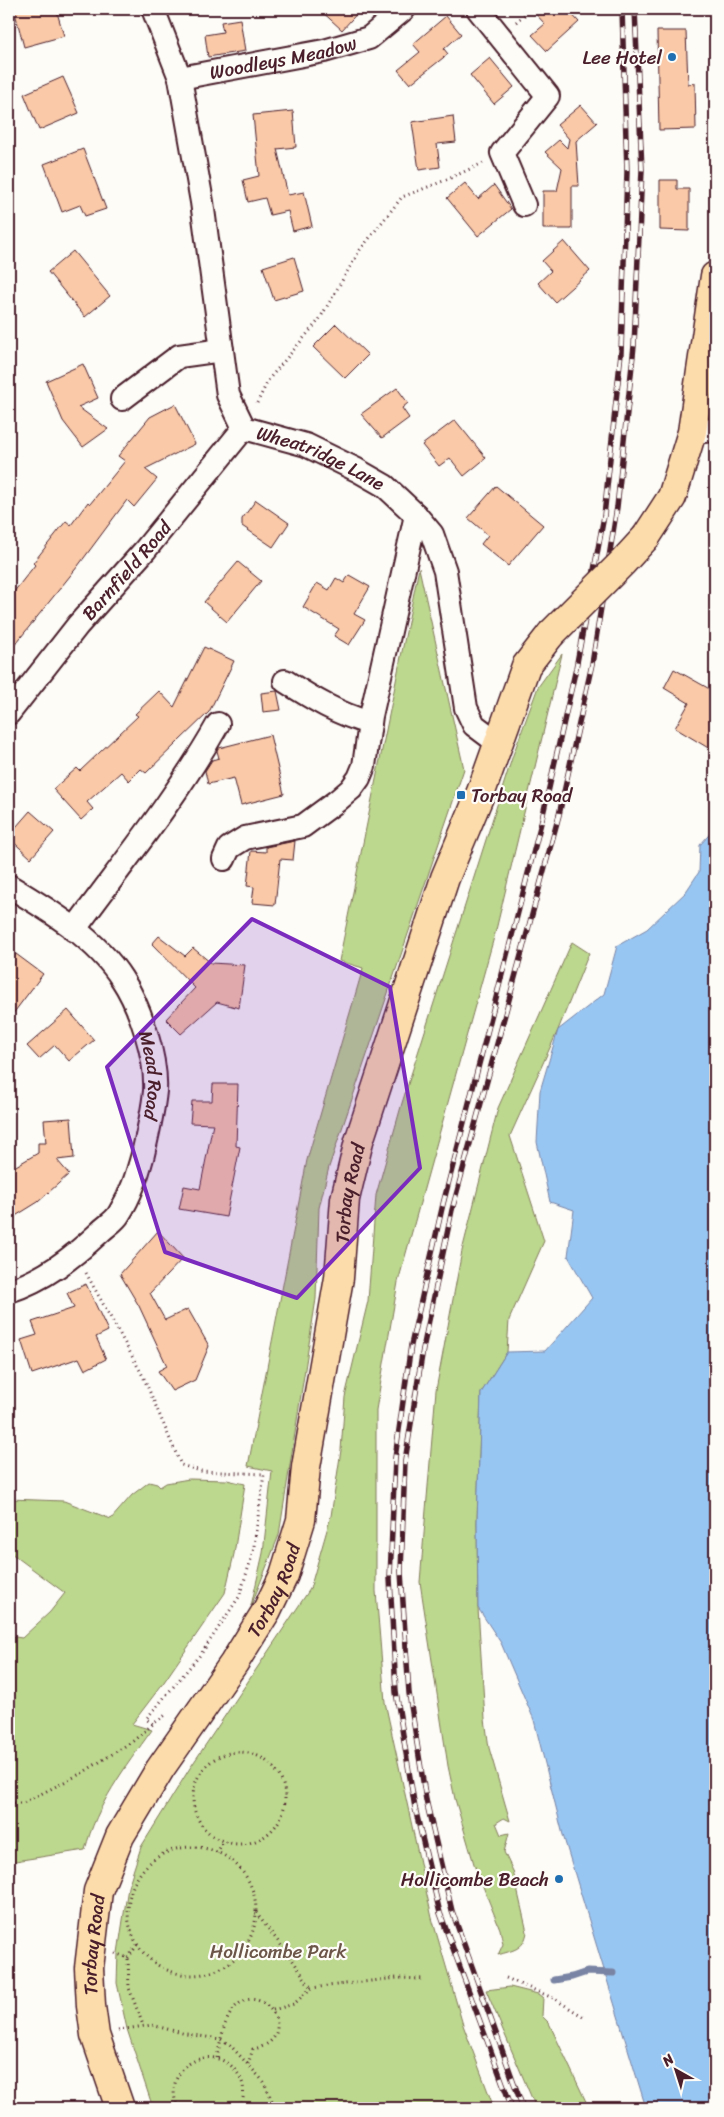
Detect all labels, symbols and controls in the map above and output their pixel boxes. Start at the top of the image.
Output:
street label: Woodleys Meadow [207,26,361,89]
place label: Lee Hotel [582,41,663,74]
marker: Lee Hotel [666,51,678,63]
street label: Wheatridge Lane [253,416,391,500]
street label: Barnfield Road [73,512,181,628]
place label: Torbay Road [471,779,574,812]
marker: Torbay Road [455,789,467,801]
street label: Mead Road [129,1027,171,1124]
street label: Torbay Road [326,1138,375,1245]
street label: Torbay Road [238,1537,310,1644]
place label: Hollicombe Beach [401,1863,549,1896]
marker: Hollicombe Beach [553,1873,565,1885]
street label: Torbay Road [73,1891,115,1996]
park label: Hollicombe Park [210,1935,347,1968]
north arrow [652,2044,702,2094]
text: N [656,2047,680,2074]

